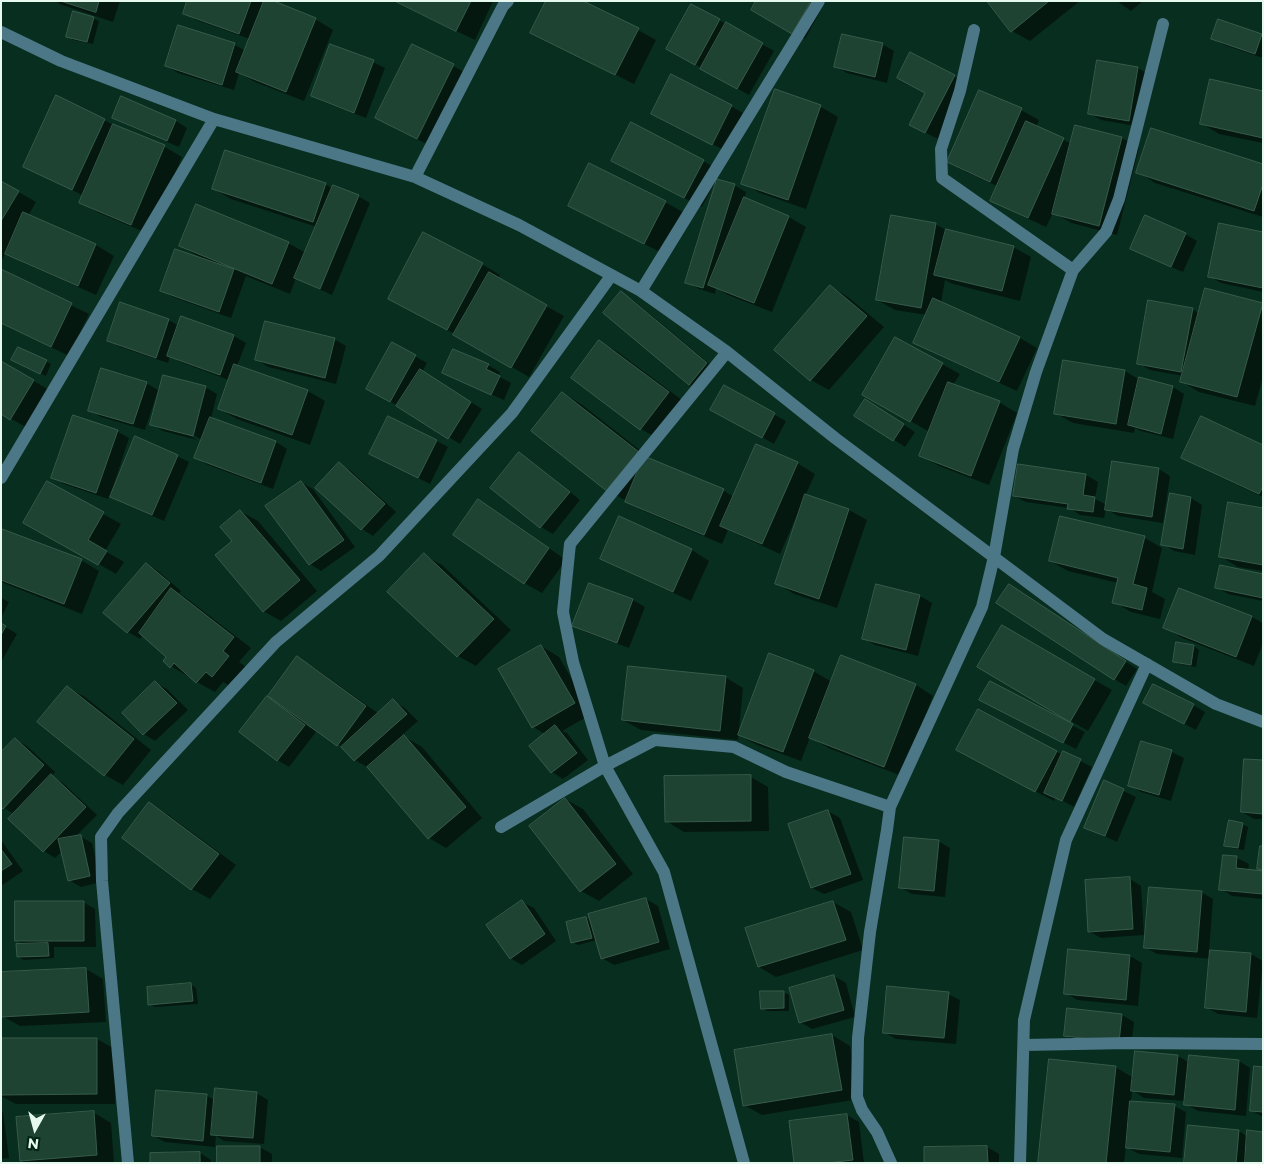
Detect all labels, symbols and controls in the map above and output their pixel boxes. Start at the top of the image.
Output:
north arrow [10,1104,60,1154]
text: N [26,1134,40,1154]

